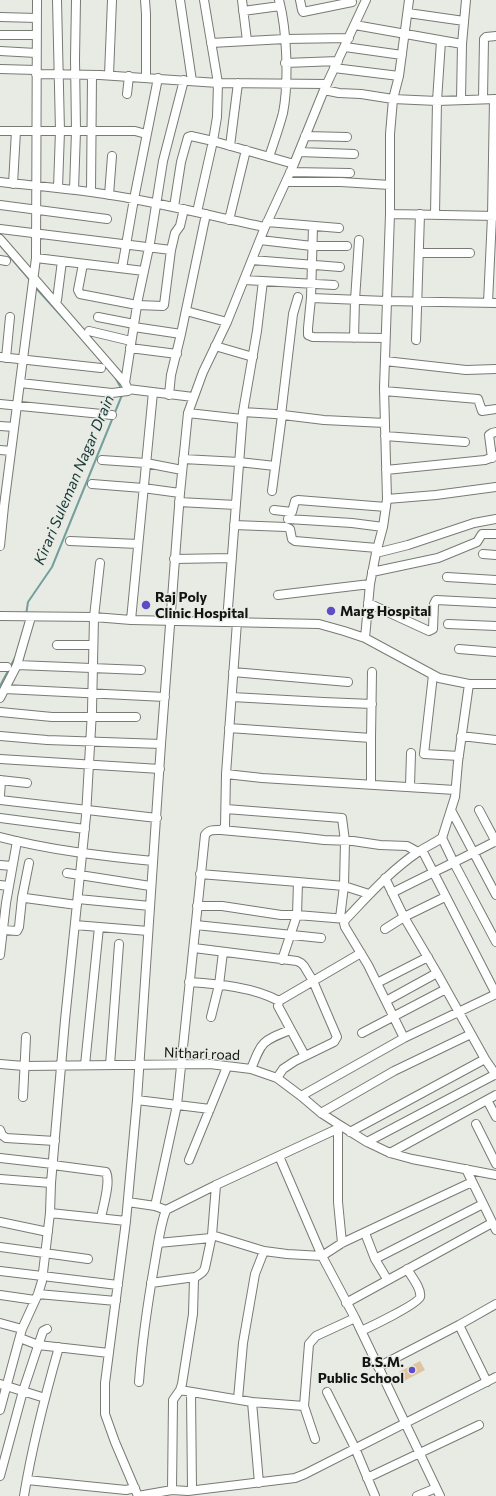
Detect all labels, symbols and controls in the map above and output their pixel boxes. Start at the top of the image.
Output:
water label: Kirari Suleman Nagar Drain [30,392,118,568]
place label: Raj Poly Clinic Hospital [155,589,248,622]
marker: Raj Poly Clinic Hospital [140,599,152,611]
place label: Marg Hospital [340,603,431,619]
marker: Marg Hospital [325,605,337,617]
street label: Nithari road [164,1044,240,1064]
place label: B.S.M. Public School [318,1354,404,1386]
marker: B.S.M. Public School [407,1365,417,1375]

